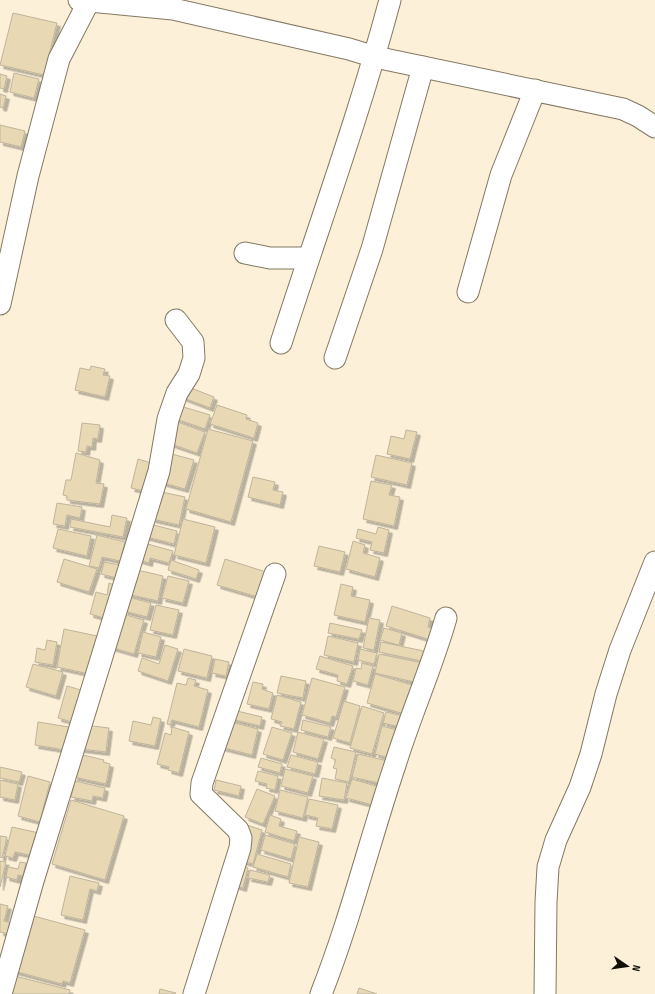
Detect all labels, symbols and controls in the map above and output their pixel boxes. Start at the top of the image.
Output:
north arrow [607,946,647,986]
text: N [629,964,643,973]

